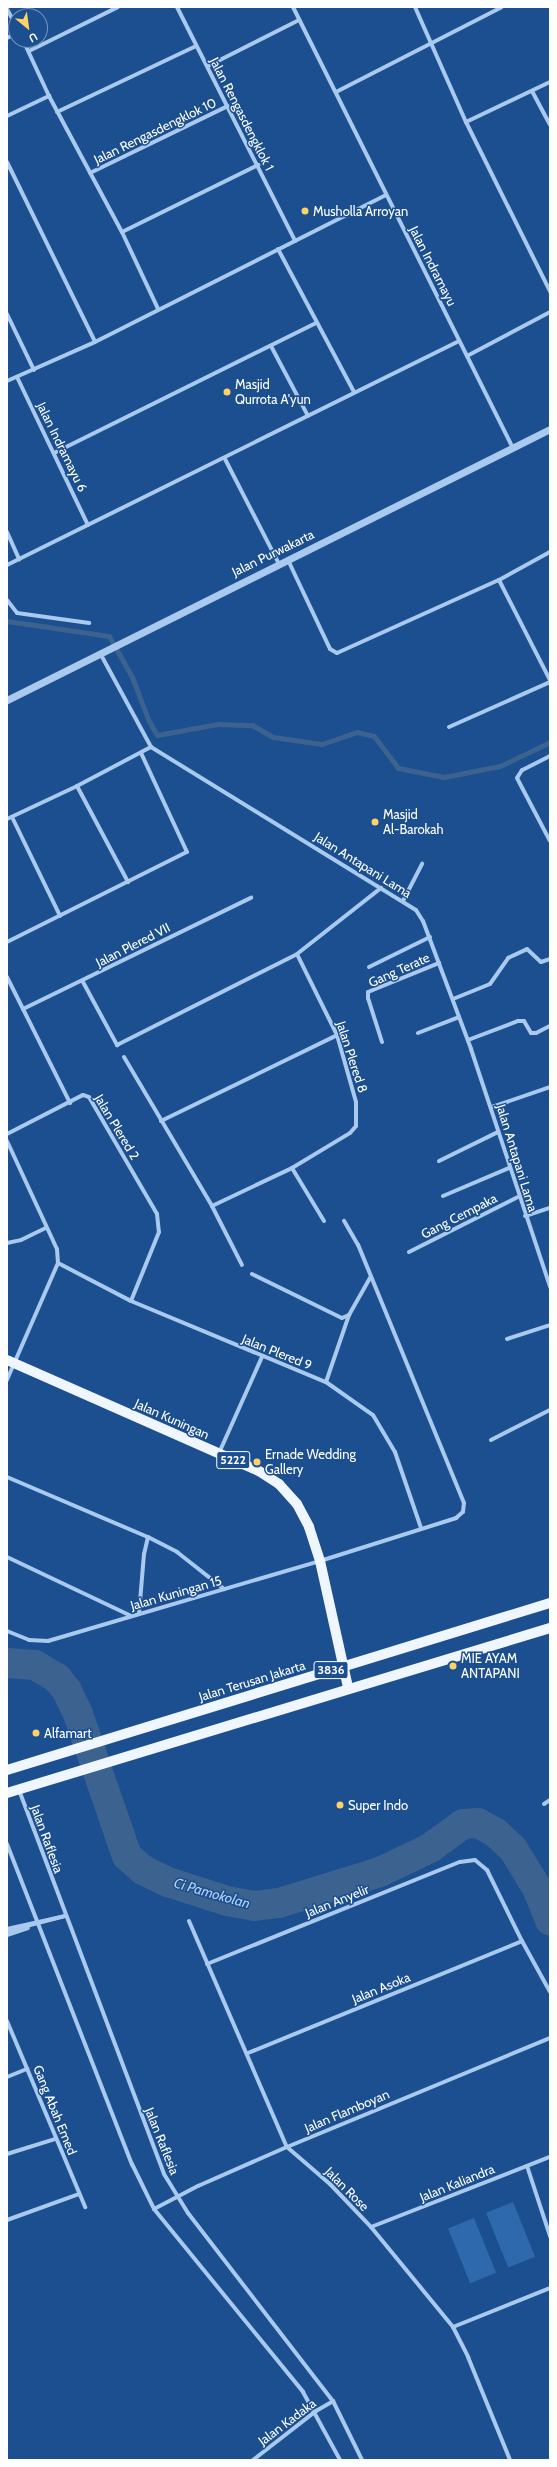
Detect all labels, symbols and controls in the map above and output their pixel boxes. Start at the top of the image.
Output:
north arrow [8,8,48,48]
text: U [26,30,40,46]
street label: Jalan Rengasdengklok 1 [207,55,277,173]
street label: Jalan Rengasdengklok 10 [91,95,219,167]
place label: Musholla Arroyan [313,203,408,219]
marker: Musholla Arroyan [300,206,310,216]
street label: Jalan Indramayu [406,223,460,309]
place label: Masjid Qurrota A'yun [235,377,311,408]
marker: Masjid Qurrota A'yun [222,387,232,397]
street label: Jalan Indramayu 6 [34,400,90,494]
street label: Jalan Purwakarta [229,526,317,580]
place label: Masjid Al-Barokah [383,807,444,838]
marker: Masjid Al-Barokah [370,817,380,827]
street label: Jalan Antapani Lama [312,829,414,901]
street label: Jalan Plered VII [93,920,173,970]
street label: Gang Terate [366,950,432,990]
street label: Jalan Plered 8 [333,1019,371,1095]
street label: Jalan Plered 2 [91,1091,143,1163]
street label: Jalan Antapani Lama [493,1102,541,1214]
street label: Gang Cempaka [418,1190,500,1242]
street label: Jalan Plered 9 [240,1331,314,1373]
street label: Jalan Kuningan [132,1396,212,1442]
place label: Ernade Wedding Gallery [265,1447,356,1478]
road number: 5222 [216,1450,250,1470]
marker: Ernade Wedding Gallery [252,1457,262,1467]
street label: Jalan Kuningan 15 [129,1573,223,1613]
place label: MIE AYAM ANTAPANI [461,1651,520,1682]
street label: Jalan Terusan Jakarta [197,1657,307,1705]
road number: 3836 [313,1660,349,1680]
marker: MIE AYAM ANTAPANI [448,1661,458,1671]
place label: Alfamart [44,1725,92,1741]
marker: Alfamart [31,1728,41,1738]
place label: Super Indo [348,1797,408,1813]
marker: Super Indo [335,1800,345,1810]
street label: Jalan Raflesia [27,1803,67,1875]
water label: Ci Pamokolan [172,1874,252,1912]
street label: Jalan Anyelir [303,1881,371,1921]
street label: Jalan Asoka [350,1969,412,2007]
street label: Gang Abah Emed [30,2063,80,2157]
street label: Jalan Flamboyan [302,2086,392,2136]
street label: Jalan Raflesia [141,2105,183,2177]
street label: Jalan Kaliandra [417,2161,497,2205]
street label: Jalan Rose [322,2164,372,2214]
street label: Jalan Kadaka [255,2395,319,2449]

